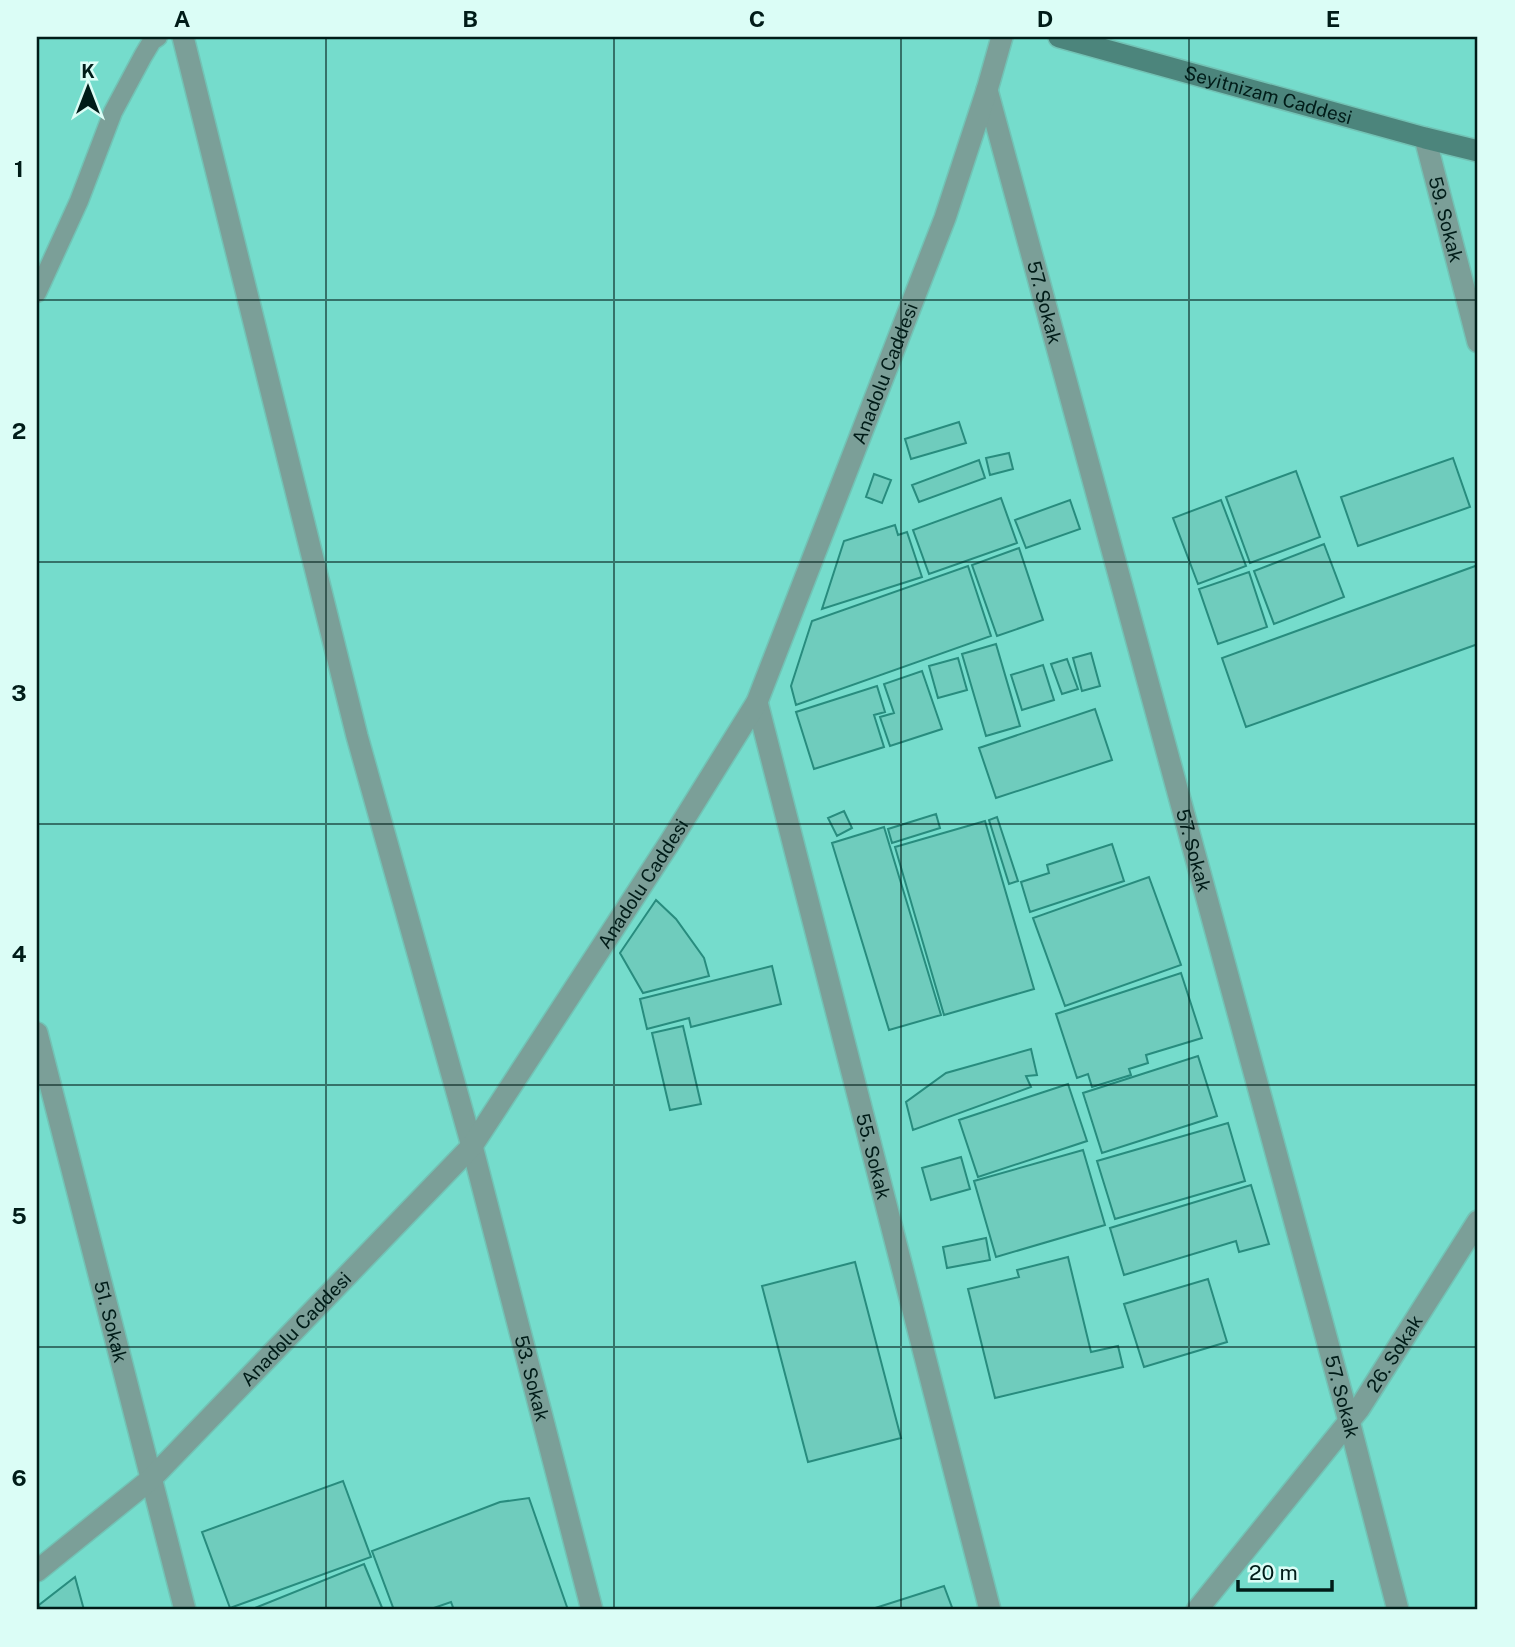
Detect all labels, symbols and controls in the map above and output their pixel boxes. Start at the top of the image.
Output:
text: A [174,5,191,32]
text: B [462,5,478,32]
text: C [749,5,765,32]
text: D [1037,5,1053,32]
text: E [1326,5,1340,32]
north arrow [52,52,122,122]
text: K [81,60,95,82]
street label: Seyitnizam Caddesi [1182,61,1355,128]
text: 1 [14,155,24,182]
street label: 59. Sokak [1424,174,1468,265]
street label: 57. Sokak [1023,258,1067,347]
street label: Anadolu Caddesi [847,300,922,447]
text: 2 [12,417,26,444]
text: 3 [11,679,27,706]
street label: 57. Sokak [1172,806,1216,895]
street label: Anadolu Caddesi [593,815,692,952]
text: 4 [11,940,27,967]
street label: 55. Sokak [852,1111,895,1202]
text: 5 [11,1202,27,1229]
street label: Anadolu Caddesi [236,1267,355,1390]
street label: 51. Sokak [90,1278,132,1365]
street label: 26. Sokak [1362,1310,1427,1396]
street label: 53. Sokak [510,1333,554,1424]
street label: 57. Sokak [1321,1353,1364,1441]
text: 6 [11,1464,27,1491]
scale bar [1238,1549,1333,1593]
text: 20 m [1249,1560,1298,1585]

